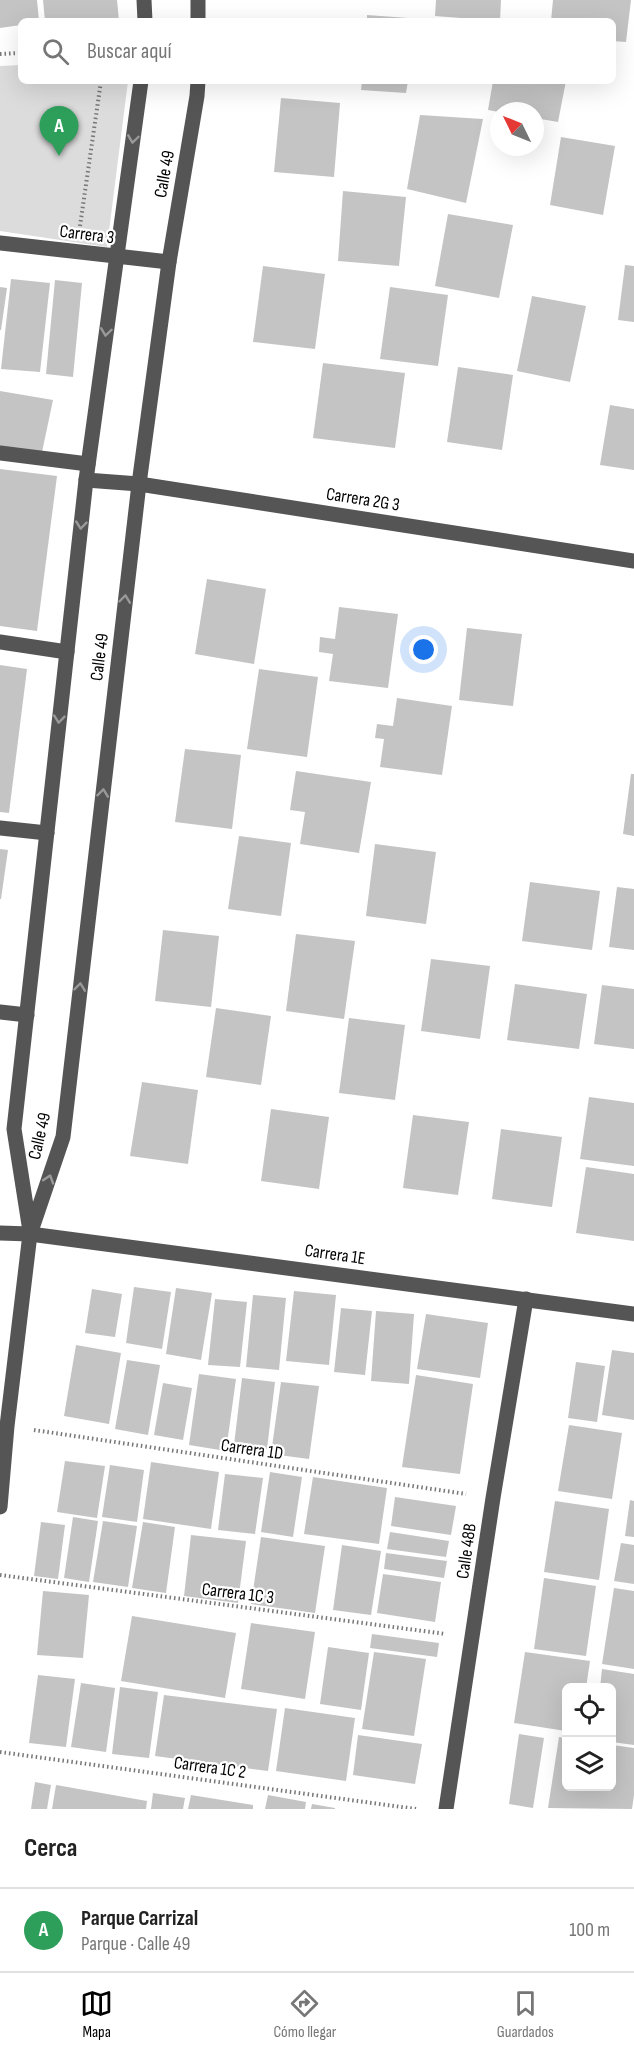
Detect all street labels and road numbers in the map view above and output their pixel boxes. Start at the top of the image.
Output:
street label: Calle 49 [150,149,179,199]
street label: Carrera 3 [58,221,115,248]
street label: Carrera 2G 3 [325,483,401,516]
street label: Calle 49 [86,632,113,682]
street label: Calle 49 [24,1110,55,1162]
street label: Carrera 1E [303,1240,367,1269]
street label: Carrera 1D [219,1435,284,1464]
street label: Calle 48B [452,1522,481,1580]
street label: Carrera 1C 3 [201,1579,275,1608]
street label: Carrera 1C 2 [173,1752,247,1783]

